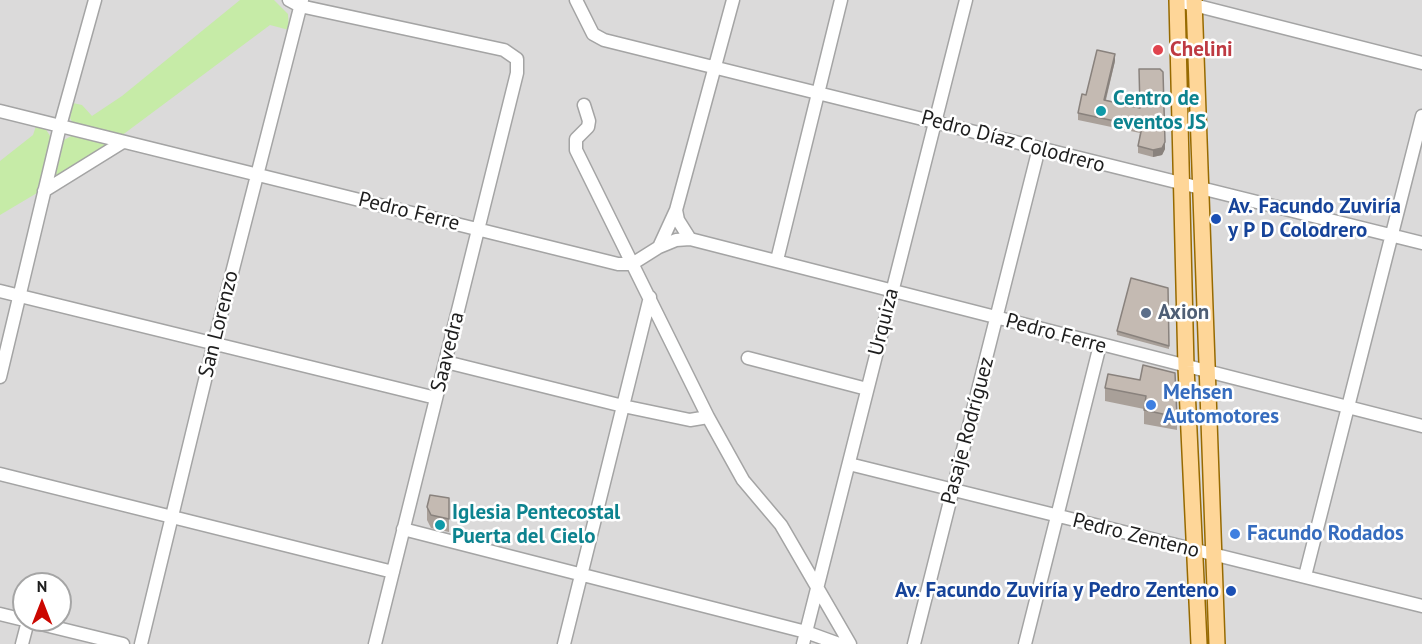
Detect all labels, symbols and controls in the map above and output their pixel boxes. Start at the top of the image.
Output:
place label: Chelini [1170,37,1233,63]
marker: Chelini [1151,43,1165,57]
place label: Centro de eventos JS [1113,86,1206,136]
marker: Centro de eventos JS [1094,104,1108,118]
street label: Pedro Díaz Colodrero [918,105,1108,179]
street label: Pedro Ferre [356,187,462,237]
place label: Av. Facundo Zuviría y P D Colodrero [1228,194,1401,244]
marker: Av. Facundo Zuviría y P D Colodrero [1209,212,1223,226]
street label: San Lorenzo [194,268,244,380]
street label: Urquiza [863,286,905,358]
place label: Axion [1158,300,1209,326]
marker: Axion [1139,306,1153,320]
street label: Pedro Ferre [1003,308,1109,360]
street label: Saavedra [426,309,470,395]
street label: Pasaje Rodríguez [936,354,1000,508]
place label: Mehsen Automotores [1163,380,1279,430]
marker: Mehsen Automotores [1144,398,1158,412]
place label: Iglesia Pentecostal Puerta del Cielo [452,500,620,550]
street label: Pedro Zenteno [1070,508,1202,564]
marker: Iglesia Pentecostal Puerta del Cielo [433,518,447,532]
place label: Facundo Rodados [1247,521,1404,547]
marker: Facundo Rodados [1228,527,1242,541]
north arrow [12,572,72,632]
text: N [37,576,47,596]
place label: Av. Facundo Zuviría y Pedro Zenteno [895,578,1219,604]
marker: Av. Facundo Zuviría y Pedro Zenteno [1224,584,1238,598]

